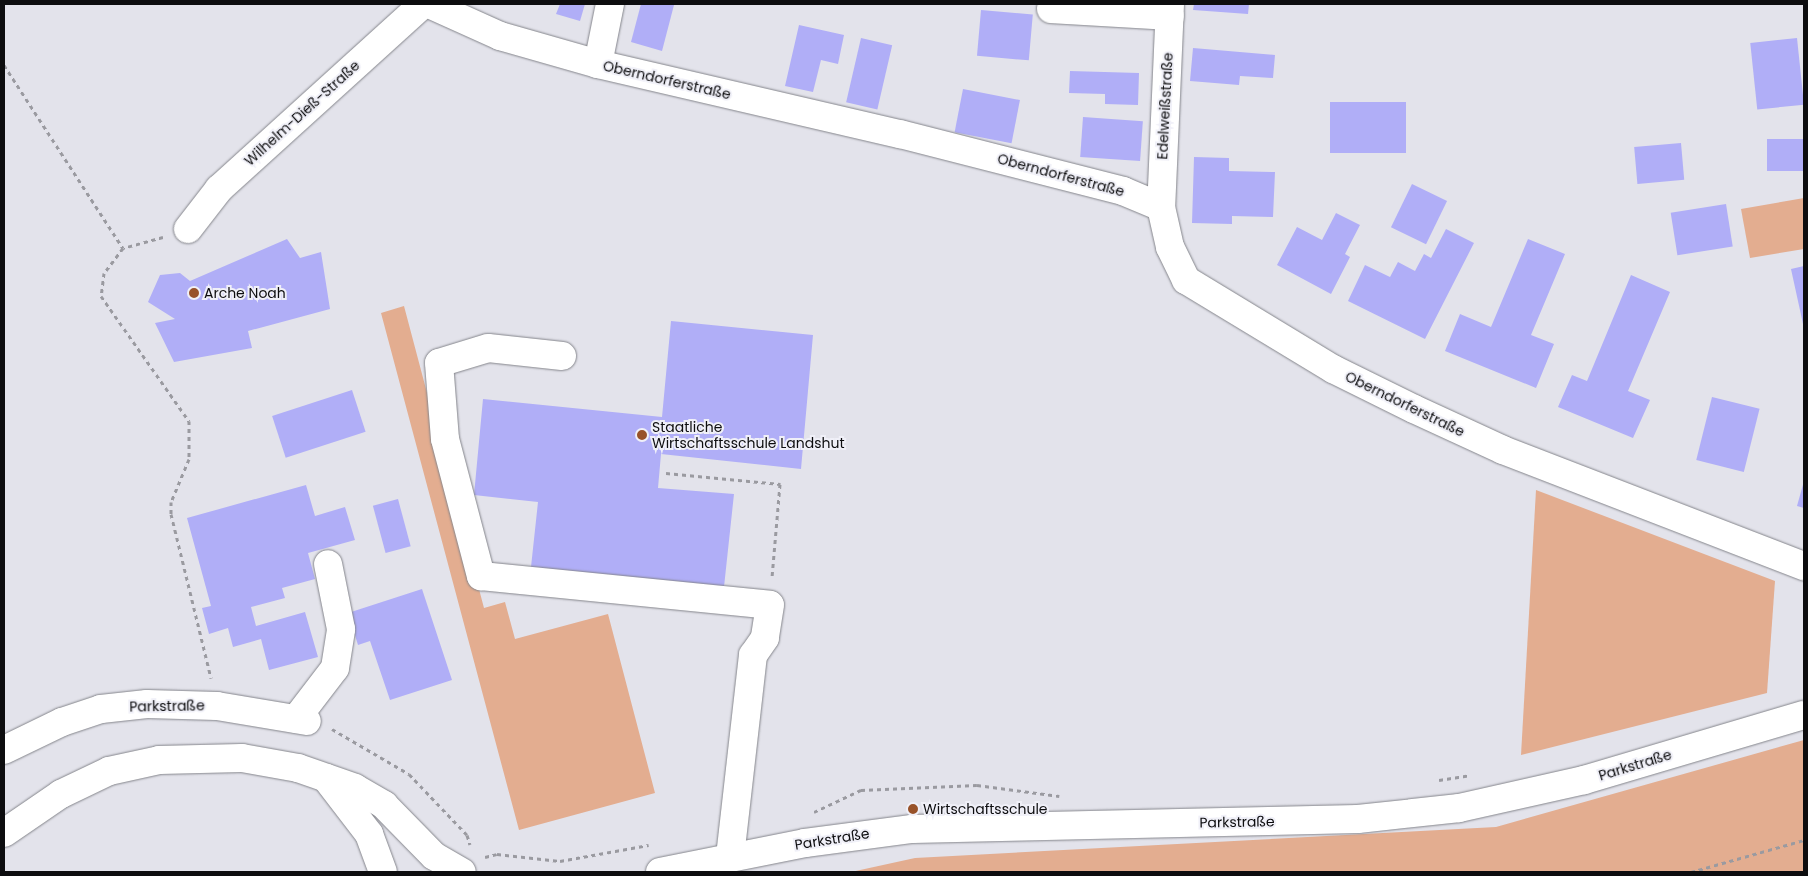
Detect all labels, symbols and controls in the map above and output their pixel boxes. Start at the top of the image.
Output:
street label: Edelweißstraße [1154,52,1176,160]
street label: Wilhelm-Dieß-Straße [241,57,363,169]
street label: Oberndorferstraße [601,57,733,103]
street label: Oberndorferstraße [996,150,1126,200]
place label: Arche Noah [204,285,286,301]
marker: Arche Noah [188,287,200,299]
street label: Oberndorferstraße [1343,368,1467,440]
place label: Staatliche Wirtschaftsschule Landshut [652,419,845,452]
marker: Staatliche Wirtschaftsschule Landshut [636,429,648,441]
street label: Parkstraße [129,697,205,715]
street label: Parkstraße [1597,746,1673,784]
place label: Wirtschaftsschule [923,801,1048,817]
marker: Wirtschaftsschule [907,803,919,815]
street label: Parkstraße [1199,813,1275,831]
street label: Parkstraße [793,825,871,853]

